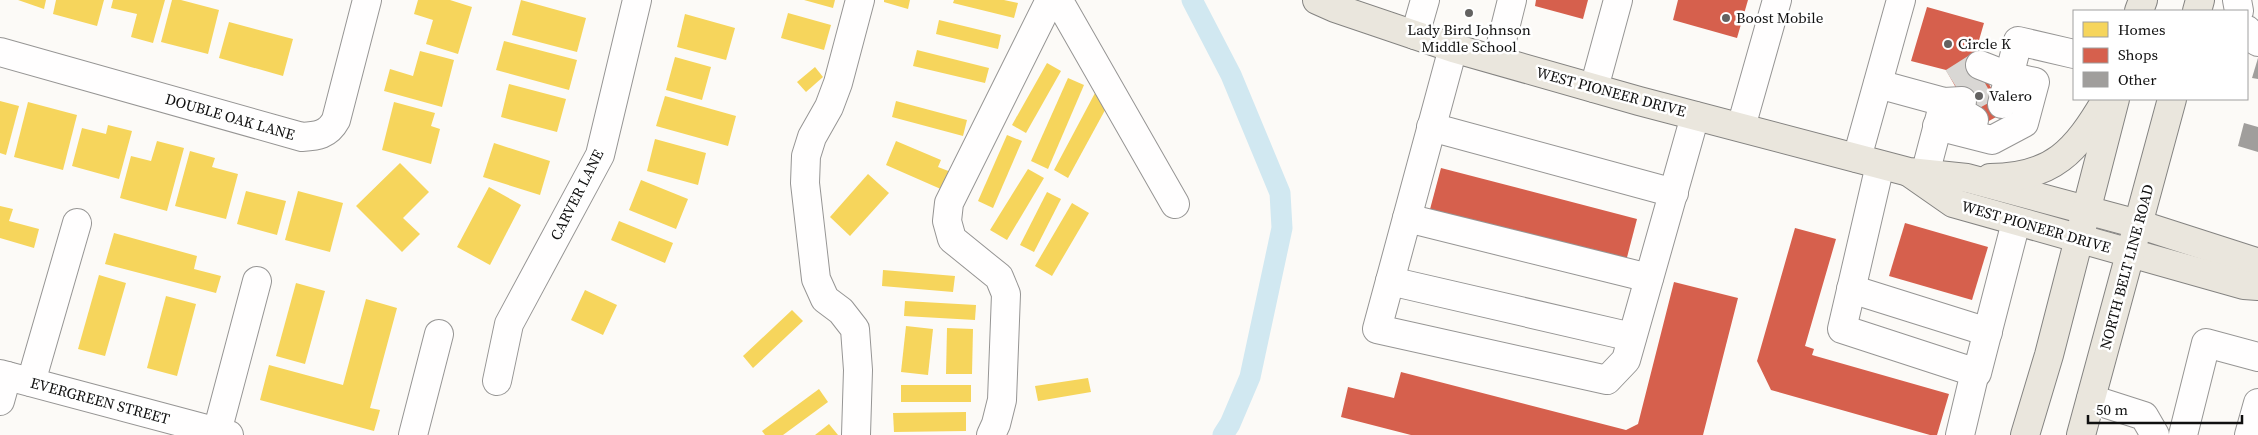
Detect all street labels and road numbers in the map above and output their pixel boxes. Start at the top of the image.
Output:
street label: WEST PIONEER DRIVE [1534,61,1688,122]
street label: DOUBLE OAK LANE [163,88,297,145]
street label: CARVER LANE [545,146,608,244]
street label: NORTH BELT LINE ROAD [2094,182,2159,352]
street label: WEST PIONEER DRIVE [1959,195,2113,258]
street label: EVERGREEN STREET [28,372,172,429]

